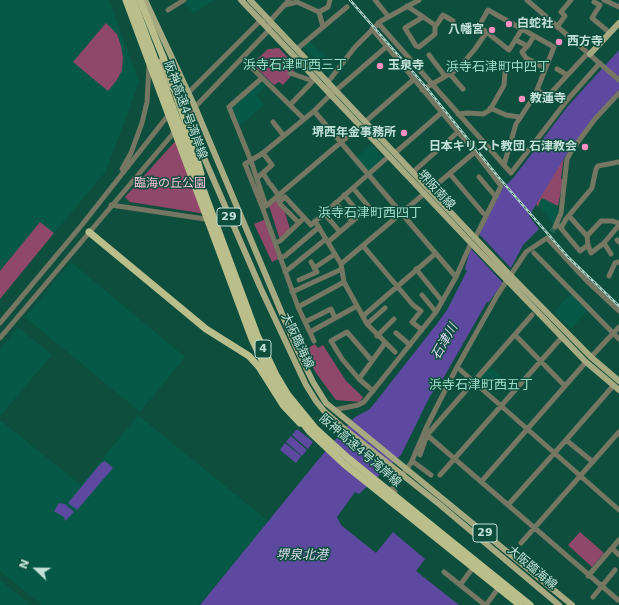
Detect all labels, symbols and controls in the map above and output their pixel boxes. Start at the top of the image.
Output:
place label: 白蛇社 [517,17,553,31]
marker: 白蛇社 [504,19,514,29]
place label: 八幡宮 [448,23,484,37]
marker: 八幡宮 [487,25,497,35]
place label: 西方寺 [567,35,603,49]
marker: 西方寺 [554,37,564,47]
district label: 浜寺石津町西三丁 [243,58,347,74]
street label: 阪神高速4号湾岸線 [161,59,209,161]
place label: 玉泉寺 [388,59,424,73]
district label: 浜寺石津町中四丁 [446,60,550,76]
marker: 玉泉寺 [375,61,385,71]
place label: 教蓮寺 [530,92,566,106]
marker: 教蓮寺 [517,94,527,104]
place label: 堺西年金事務所 [312,126,396,140]
marker: 堺西年金事務所 [399,128,409,138]
place label: 日本キリスト教団 石津教会 [429,140,577,154]
marker: 日本キリスト教団 石津教会 [580,142,590,152]
street label: 堺阪南線 [414,168,458,212]
park label: 臨海の丘公園 [134,177,206,191]
district label: 浜寺石津町西四丁 [318,206,422,222]
road number: 29 [217,208,241,226]
street label: 大阪臨海線 [278,311,316,371]
water label: 石津川 [428,321,462,363]
road number: 4 [255,340,271,358]
district label: 浜寺石津町西五丁 [429,378,533,394]
street label: 阪神高速4号湾岸線 [316,412,404,490]
road number: 29 [473,524,497,542]
street label: 大阪臨海線 [504,543,560,593]
water label: 堺泉北港 [276,548,328,564]
north arrow [16,549,56,589]
text: N [17,558,32,571]

